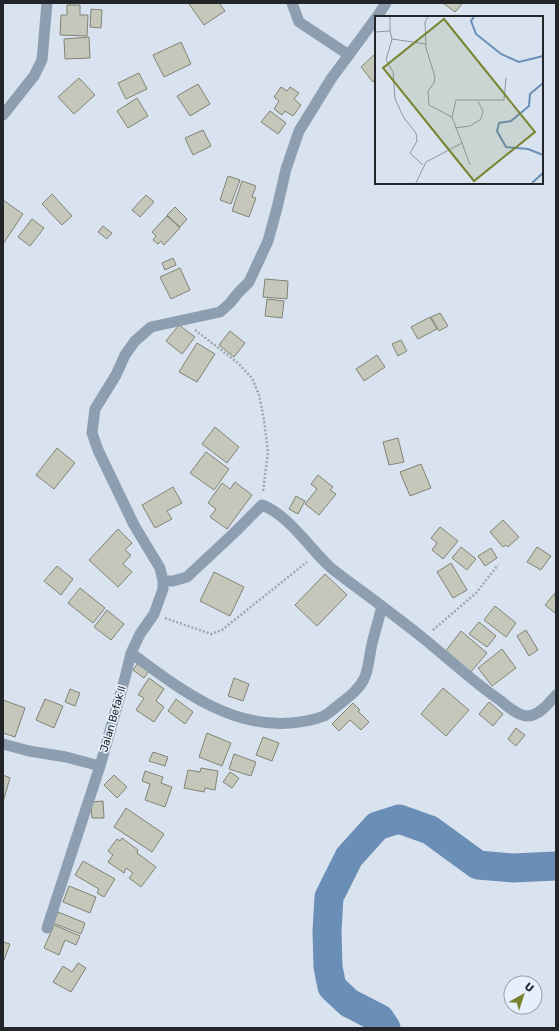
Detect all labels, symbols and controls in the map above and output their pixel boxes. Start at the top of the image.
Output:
inset map [375,16,543,184]
street label: Jalan Befak ll [97,684,129,754]
north arrow [503,975,543,1015]
text: U [522,980,536,995]

